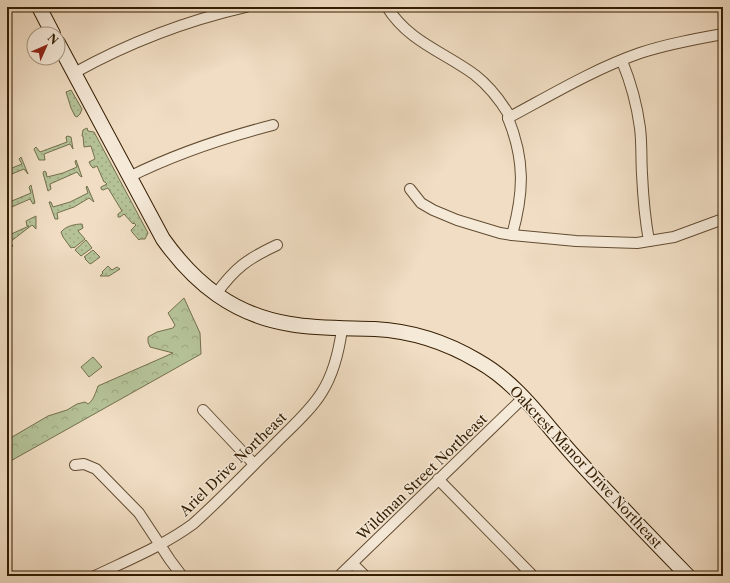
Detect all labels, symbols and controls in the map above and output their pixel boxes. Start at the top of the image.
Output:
north arrow [26,26,66,66]
text: N [45,31,62,48]
street label: Oakcrest Manor Drive Northeast [506,382,666,552]
street label: Ariel Drive Northeast [175,408,290,520]
street label: Wildman Street Northeast [352,410,491,545]

